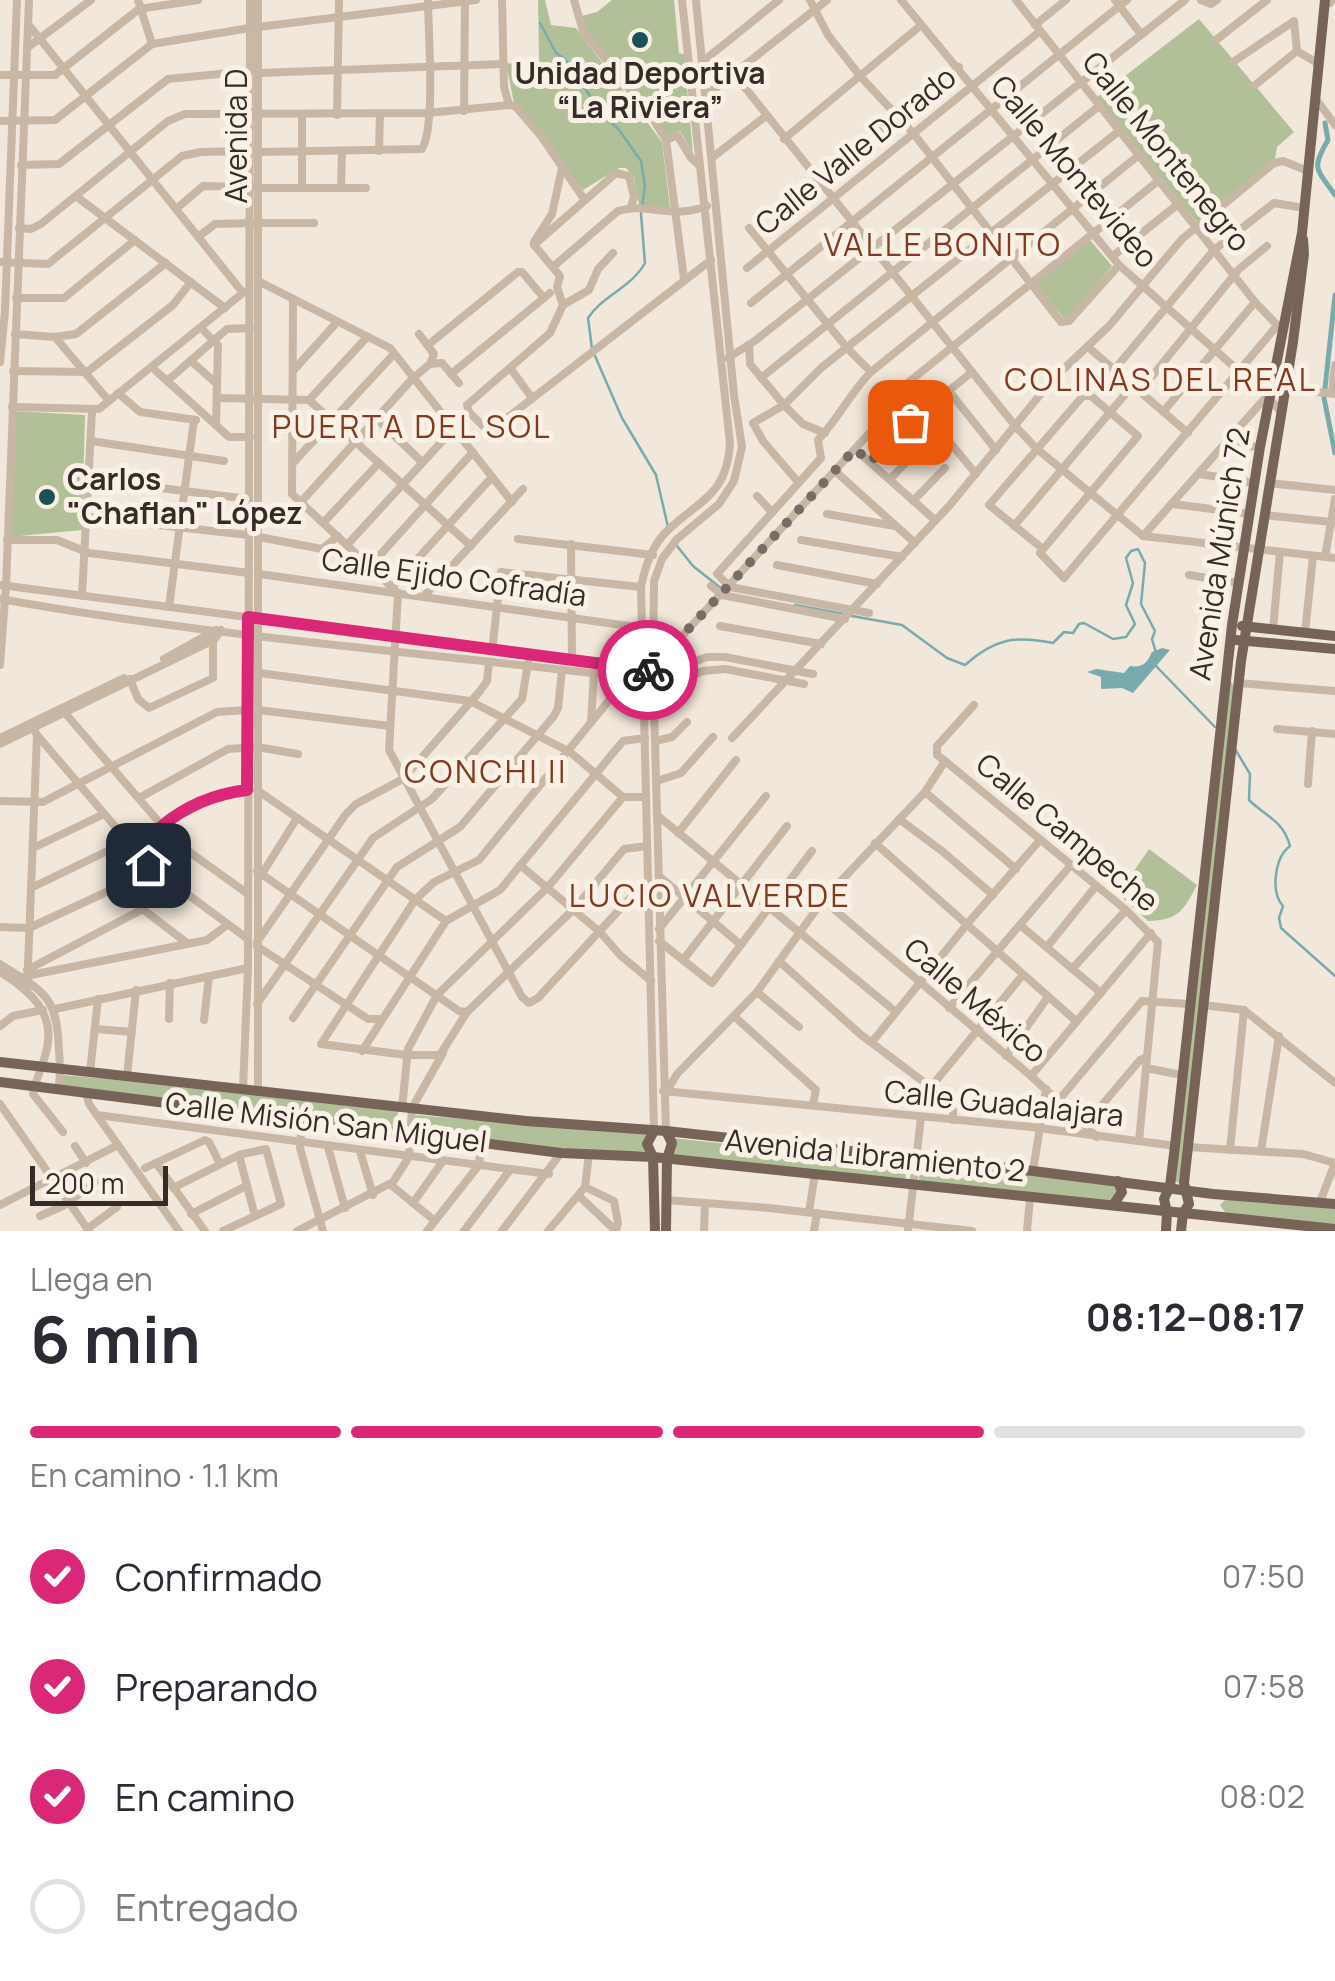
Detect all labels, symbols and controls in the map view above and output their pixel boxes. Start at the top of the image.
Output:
marker: Unidad Deportiva “La Riviera” [629,29,651,51]
street label: Calle Montenegro [1074,42,1261,260]
place label: Unidad Deportiva “La Riviera” [514,52,766,127]
street label: Calle Valle Dorado [746,56,964,243]
street label: Calle Montevideo [982,66,1168,276]
street label: Avenida D [215,69,256,203]
district label: VALLE BONITO [823,222,1063,266]
district label: COLINAS DEL REAL [1004,357,1318,401]
pin [868,380,953,465]
icon: bag [883,395,938,450]
district label: PUERTA DEL SOL [272,404,552,448]
street label: Avenida Múnich 72 [1178,425,1259,683]
place label: Carlos "Chaflan" López [67,458,302,533]
marker: Carlos "Chaflan" López [36,486,58,508]
street label: Calle Ejido Cofradía [319,538,589,615]
courier [598,620,698,720]
icon: bike [621,643,676,698]
street label: Calle Campeche [968,743,1168,920]
district label: CONCHI II [404,749,568,793]
pin [106,823,191,908]
icon: home [121,838,176,893]
district label: LUCIO VALVERDE [569,873,851,917]
street label: Calle México [896,928,1056,1072]
street label: Calle Guadalajara [882,1070,1126,1135]
street label: Calle Misión San Miguel [163,1081,489,1162]
street label: Avenida Libramiento 2 [723,1118,1027,1191]
scale bar [30,1161,168,1206]
text: 200 m [45,1164,124,1202]
text: Llega en [30,1257,153,1301]
text: 08:12–08:17 [1086,1290,1305,1342]
text: 6 min [30,1294,201,1383]
text: En camino · 1.1 km [30,1453,279,1497]
icon: check [30,1549,85,1604]
text: Confirmado [115,1550,322,1602]
text: 07:50 [1222,1554,1305,1598]
icon: check [30,1659,85,1714]
text: Preparando [115,1660,318,1712]
text: 07:58 [1223,1664,1305,1708]
icon: check [30,1769,85,1824]
text: En camino [115,1770,295,1822]
text: 08:02 [1220,1774,1305,1818]
text: Entregado [115,1880,299,1932]

